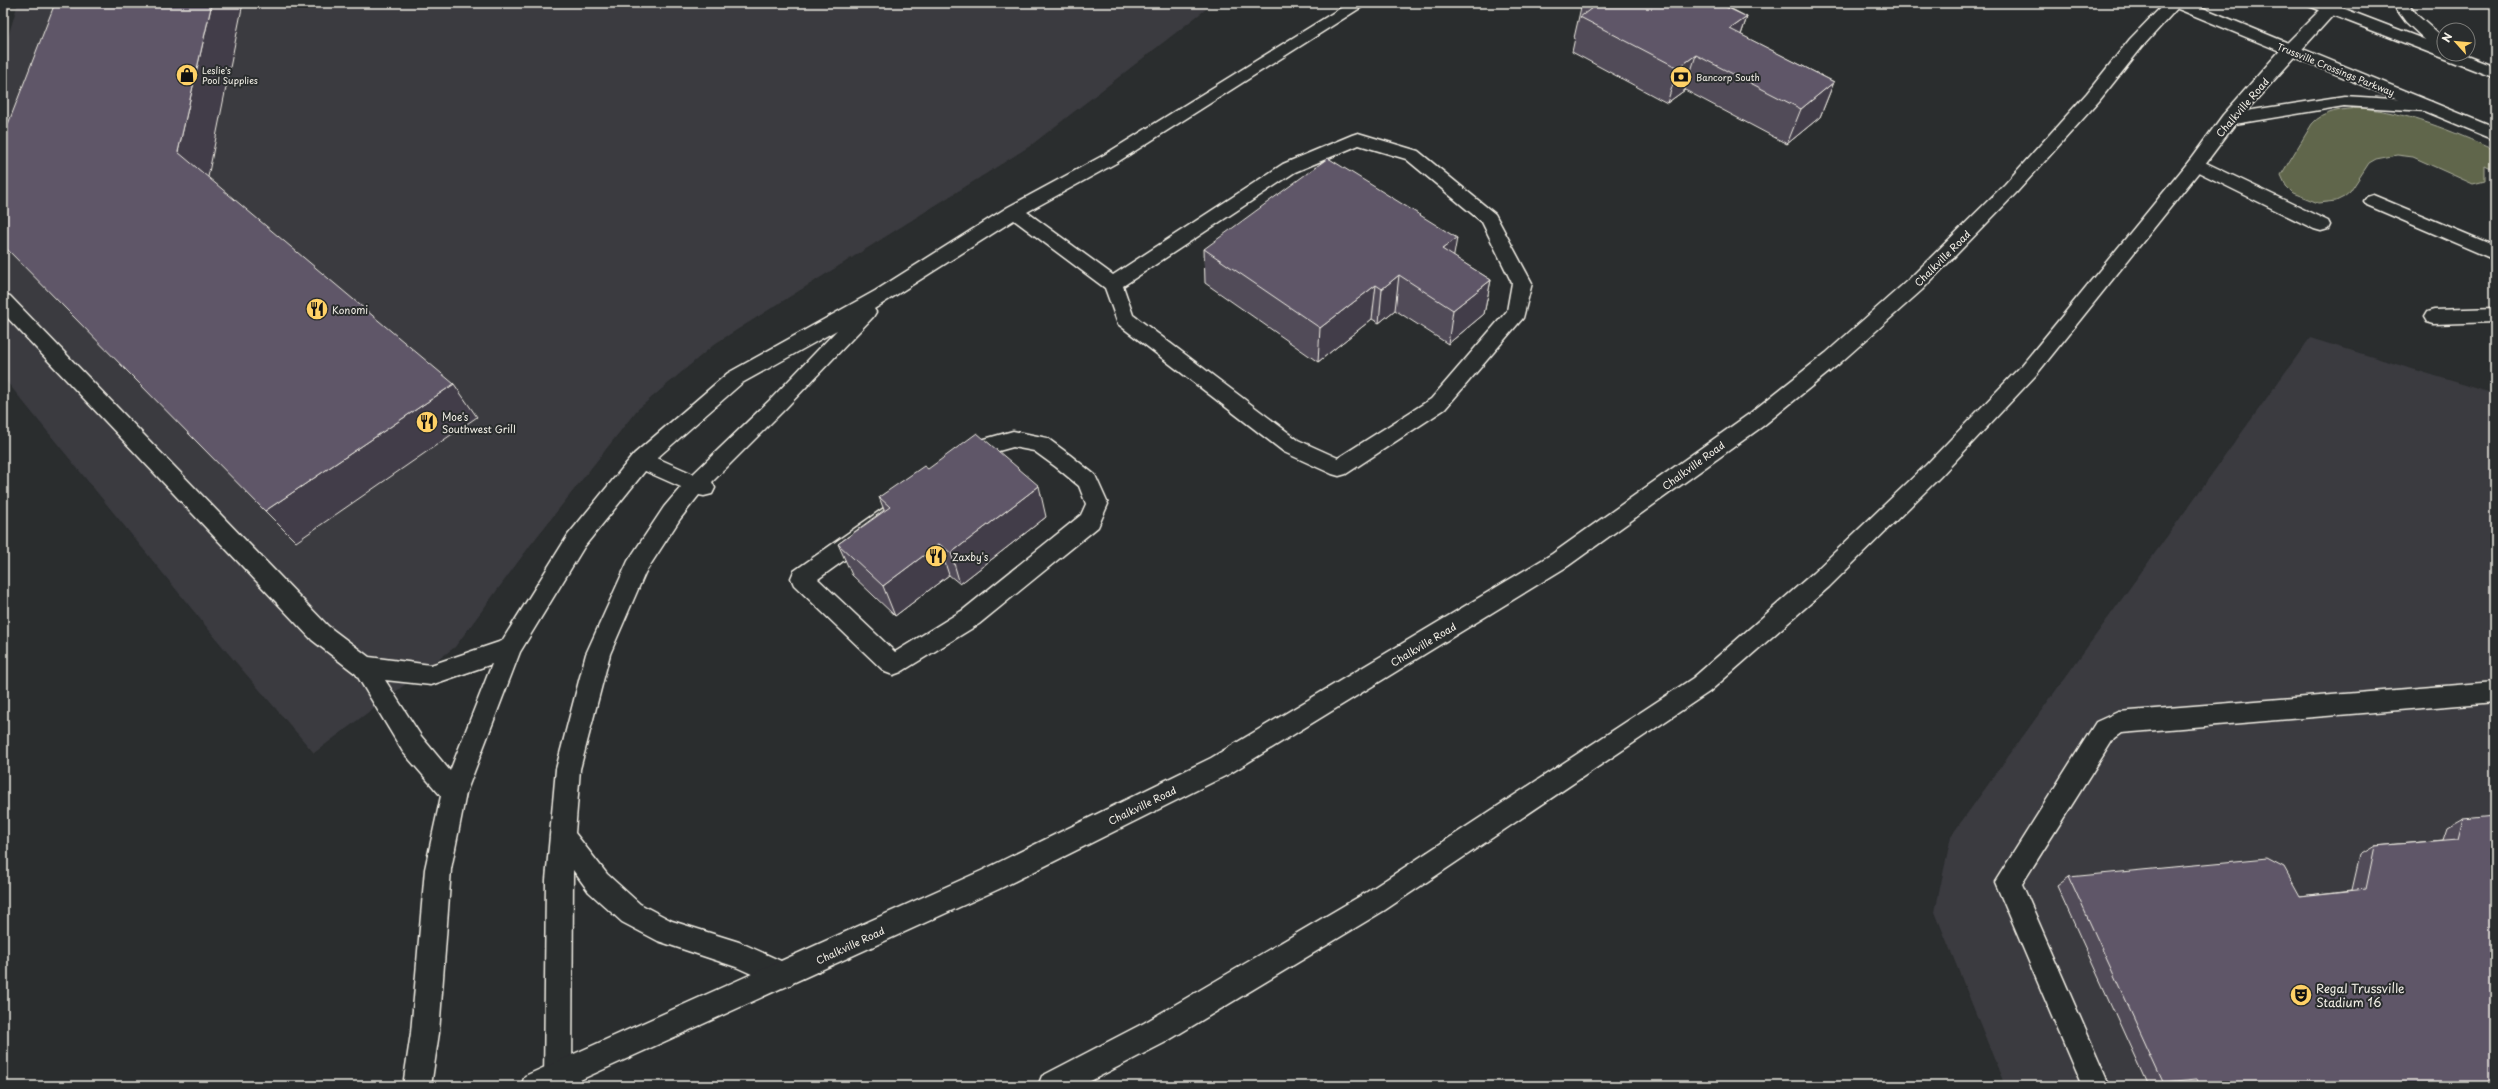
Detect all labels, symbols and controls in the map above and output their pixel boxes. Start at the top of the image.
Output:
north arrow [2436,22,2476,62]
text: N [2437,29,2456,45]
street label: Trussville Crossings Parkway [2275,39,2397,99]
shop icon: Leslie's Pool Supplies [174,62,200,88]
place label: Leslie's Pool Supplies [202,63,258,87]
bank icon: Bancorp South [1668,64,1694,90]
place label: Bancorp South [1696,70,1760,84]
street label: Chalkville Road [2212,74,2272,140]
street label: Chalkville Road [1911,226,1974,289]
restaurant icon: Konomi [304,296,330,322]
place label: Konomi [332,302,368,317]
restaurant icon: Moe's Southwest Grill [414,409,440,435]
place label: Moe's Southwest Grill [442,409,516,436]
street label: Chalkville Road [1659,437,1728,493]
restaurant icon: Zaxby's [923,543,949,569]
place label: Zaxby's [952,549,989,565]
street label: Chalkville Road [1387,618,1459,670]
street label: Chalkville Road [1105,782,1179,828]
street label: Chalkville Road [813,922,887,967]
place label: Regal Trussville Stadium 16 [2316,979,2405,1011]
theatre icon: Regal Trussville Stadium 16 [2288,982,2314,1008]

